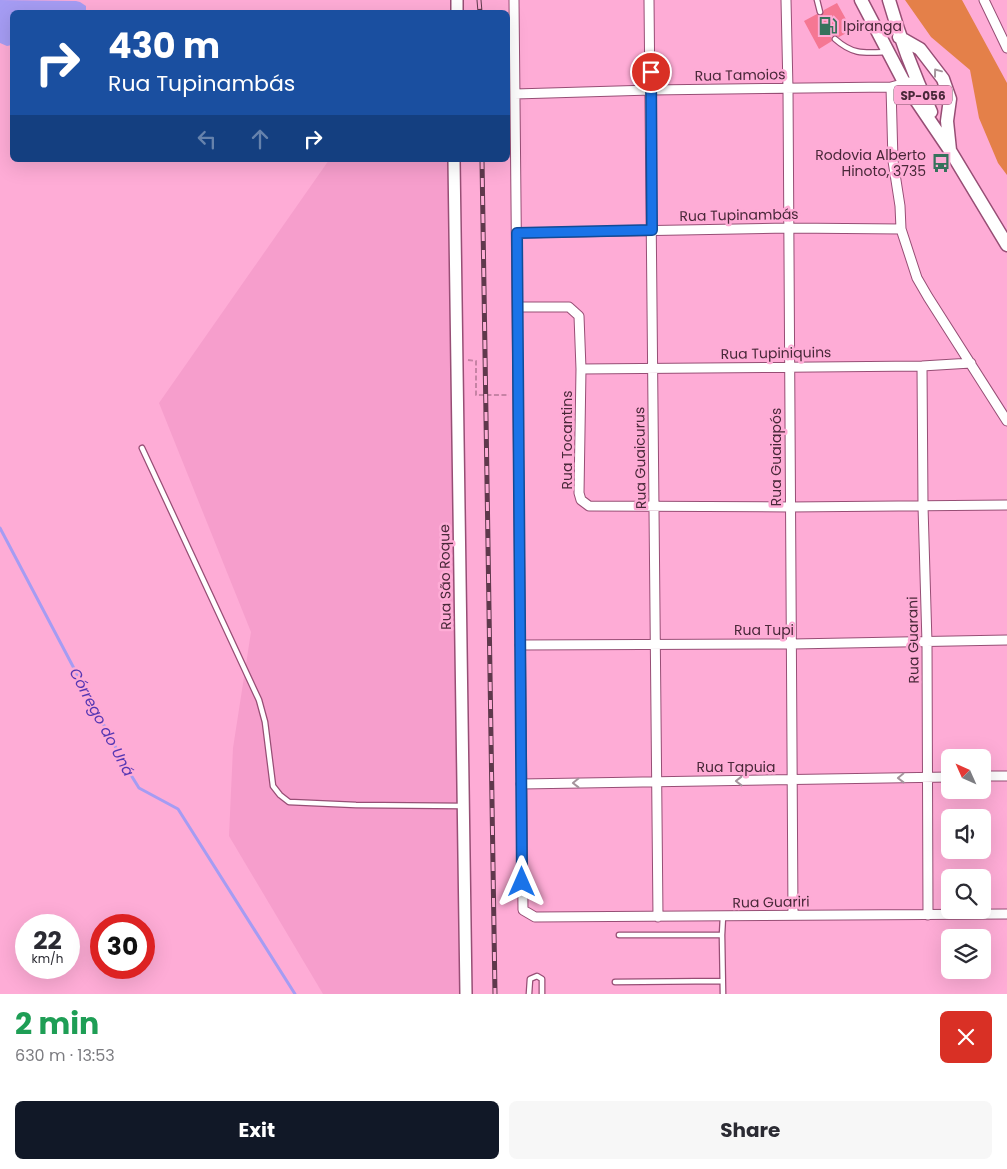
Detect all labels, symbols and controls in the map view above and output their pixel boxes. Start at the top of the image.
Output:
fuel station icon: Ipiranga [817,15,839,37]
place label: Ipiranga [843,16,902,36]
text: 430 m [108,21,220,70]
icon: right [25,30,90,95]
pin [630,51,672,93]
icon: arrive [637,58,665,86]
street label: Rua Tamoios [694,64,786,86]
text: Rua Tupinambás [108,68,295,99]
one-way arrow [935,69,943,78]
road number: SP-056 [894,86,952,104]
icon: left [193,125,221,153]
icon: ahead [246,125,274,153]
icon: right [299,125,327,153]
place label: Rodovia Alberto Hinoto, 3735 [815,145,926,181]
bus stop icon: Rodovia Alberto Hinoto, 3735 [930,152,952,174]
street label: Rua Tupinambás [679,204,799,226]
street label: Rua Tupiniquins [721,342,831,364]
street label: Rua Tocantins [557,391,577,489]
street label: Rua Guaicurus [629,407,651,509]
street label: Rua Guaiapós [766,408,786,506]
street label: Rua São Roque [434,524,456,630]
street label: Rua Guarani [902,596,924,684]
street label: Rua Tupi [734,620,794,640]
water label: Córrego do Uná [65,664,139,780]
north arrow [941,749,991,799]
map controls [941,749,991,979]
street label: Rua Tapuia [696,757,776,777]
one-way arrow [897,773,905,784]
one-way arrow [735,776,742,786]
one-way arrow [572,777,580,788]
button: sound [941,809,991,859]
position arrow [495,855,547,907]
button: search [941,869,991,919]
street label: Rua Guariri [732,891,810,913]
speed limit sign: 30 [90,914,155,979]
text: 22 [33,923,62,958]
button: layers [941,929,991,979]
text: km/h [32,950,63,967]
text: 2 min [15,1002,99,1045]
button: close [940,1011,992,1063]
text: 630 m · 13:53 [15,1044,115,1067]
button: Exit [15,1101,499,1159]
button: Share [509,1101,992,1159]

